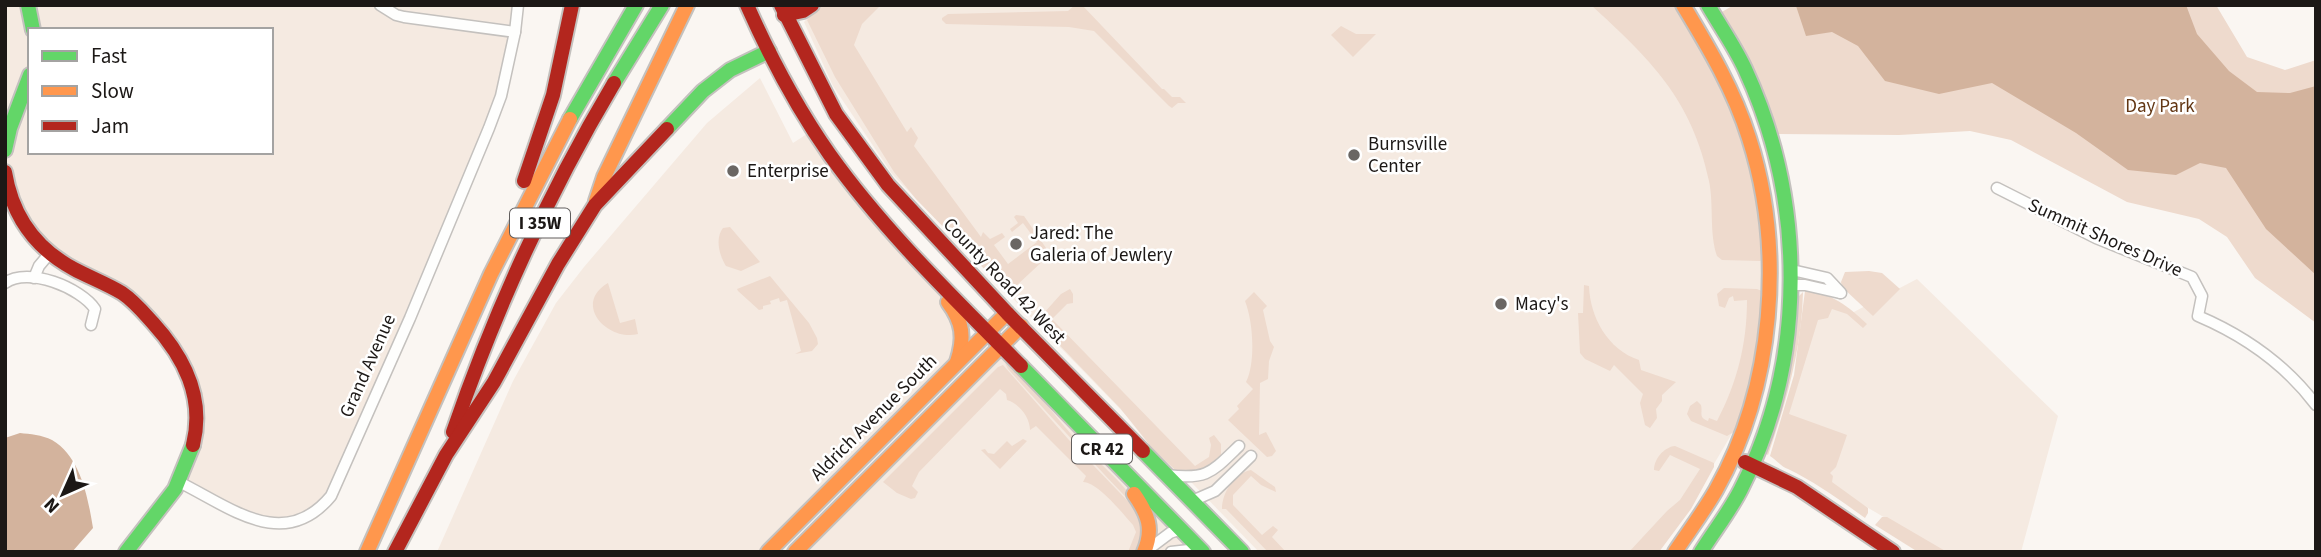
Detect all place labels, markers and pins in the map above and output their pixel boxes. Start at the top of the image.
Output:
place label: Burnsville Center [1368,131,1447,180]
marker: Burnsville Center [1346,147,1362,163]
place label: Enterprise [747,158,829,185]
marker: Enterprise [725,163,741,179]
place label: Jared: The Galeria of Jewlery [1030,220,1172,269]
marker: Jared: The Galeria of Jewlery [1008,236,1024,252]
place label: Macy's [1515,291,1568,318]
marker: Macy's [1493,296,1509,312]

